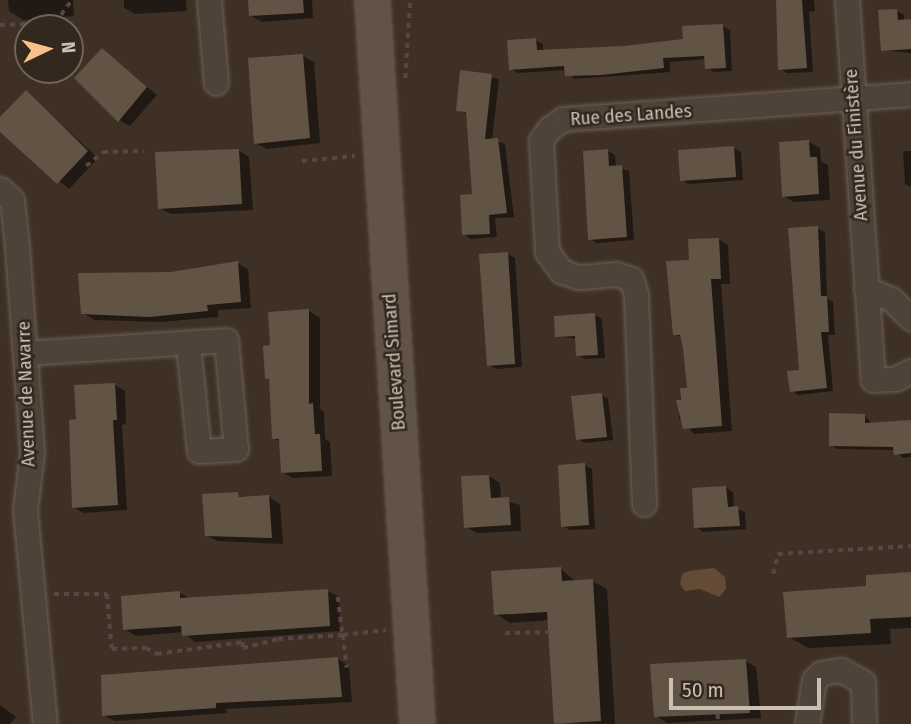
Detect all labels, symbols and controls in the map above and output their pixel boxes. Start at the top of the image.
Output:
north arrow [14,14,84,84]
text: N [56,41,80,54]
street label: Avenue du Finistère [839,68,873,222]
street label: Rue des Landes [570,99,692,131]
street label: Boulevard Simard [378,293,410,431]
street label: Avenue de Navarre [12,321,40,467]
scale bar [673,664,825,708]
text: 50 m [682,677,724,703]

